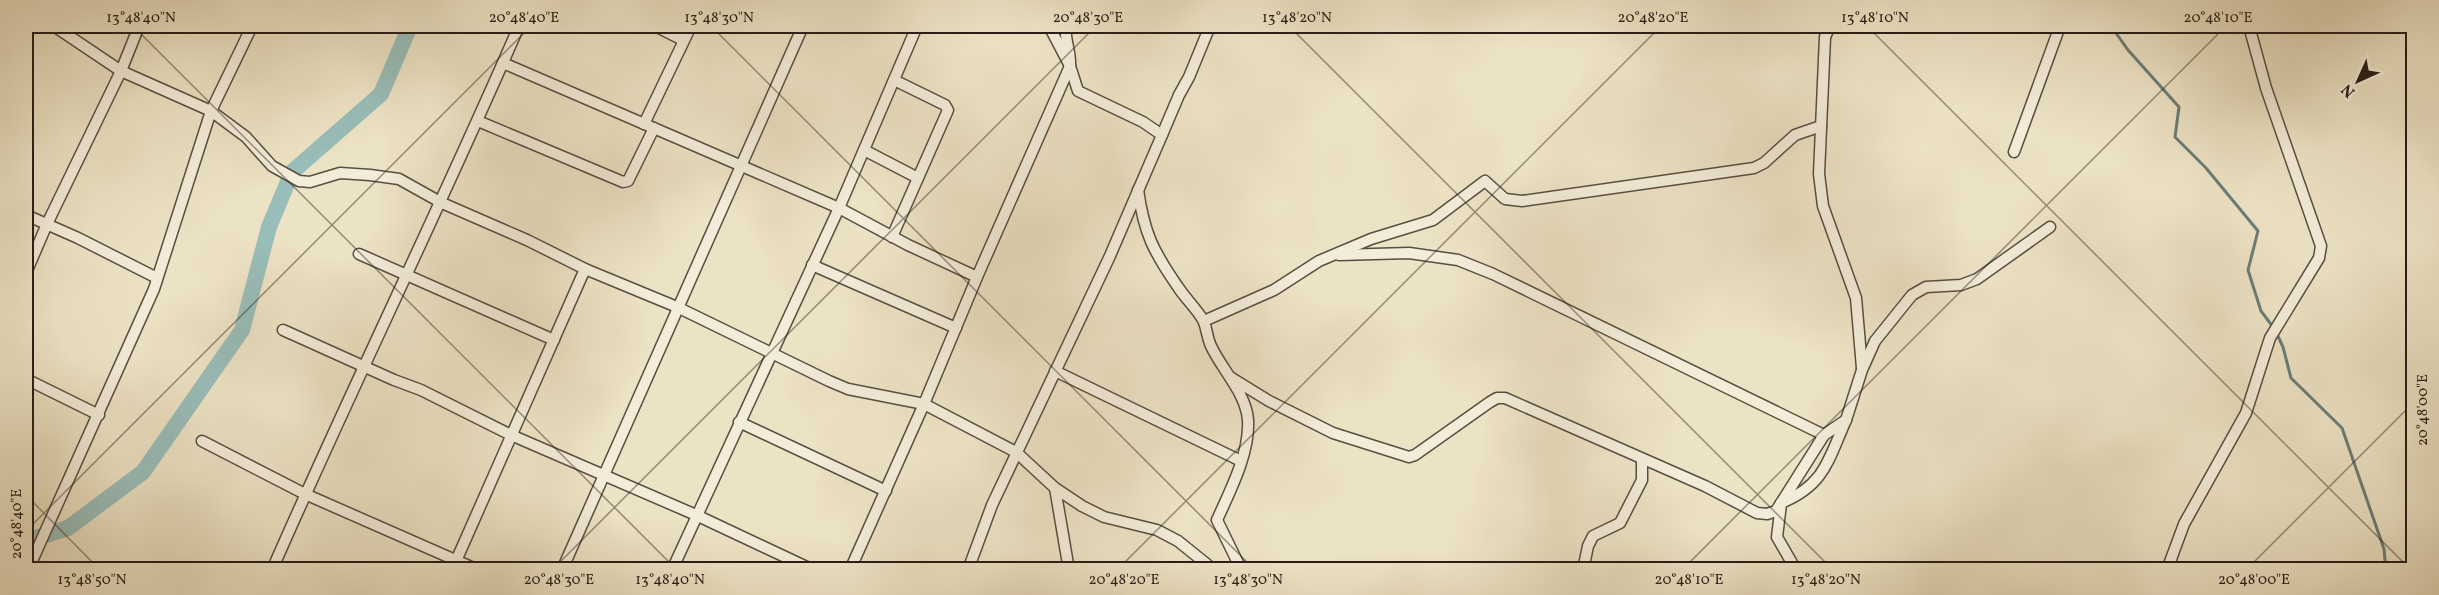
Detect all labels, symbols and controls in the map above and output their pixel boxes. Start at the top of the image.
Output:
text: 13°48'40"N [106,8,176,29]
text: 20°48'40"E [489,8,559,29]
text: 13°48'30"N [684,8,754,29]
text: 20°48'30"E [1053,8,1123,29]
text: 13°48'20"N [1262,8,1332,29]
text: 20°48'20"E [1618,8,1688,29]
text: 13°48'10"N [1841,8,1909,29]
text: 20°48'10"E [2184,8,2252,29]
north arrow [2328,51,2388,111]
text: N [2337,78,2361,102]
text: 20°48'00"E [2413,374,2434,446]
text: 20°48'40"E [7,489,28,559]
text: 13°48'50"N [57,570,127,591]
text: 20°48'30"E [524,570,594,591]
text: 13°48'40"N [635,570,705,591]
text: 20°48'20"E [1089,570,1159,591]
text: 13°48'30"N [1213,570,1283,591]
text: 20°48'10"E [1655,570,1723,591]
text: 13°48'20"N [1791,570,1861,591]
text: 20°48'00"E [2218,570,2290,591]

